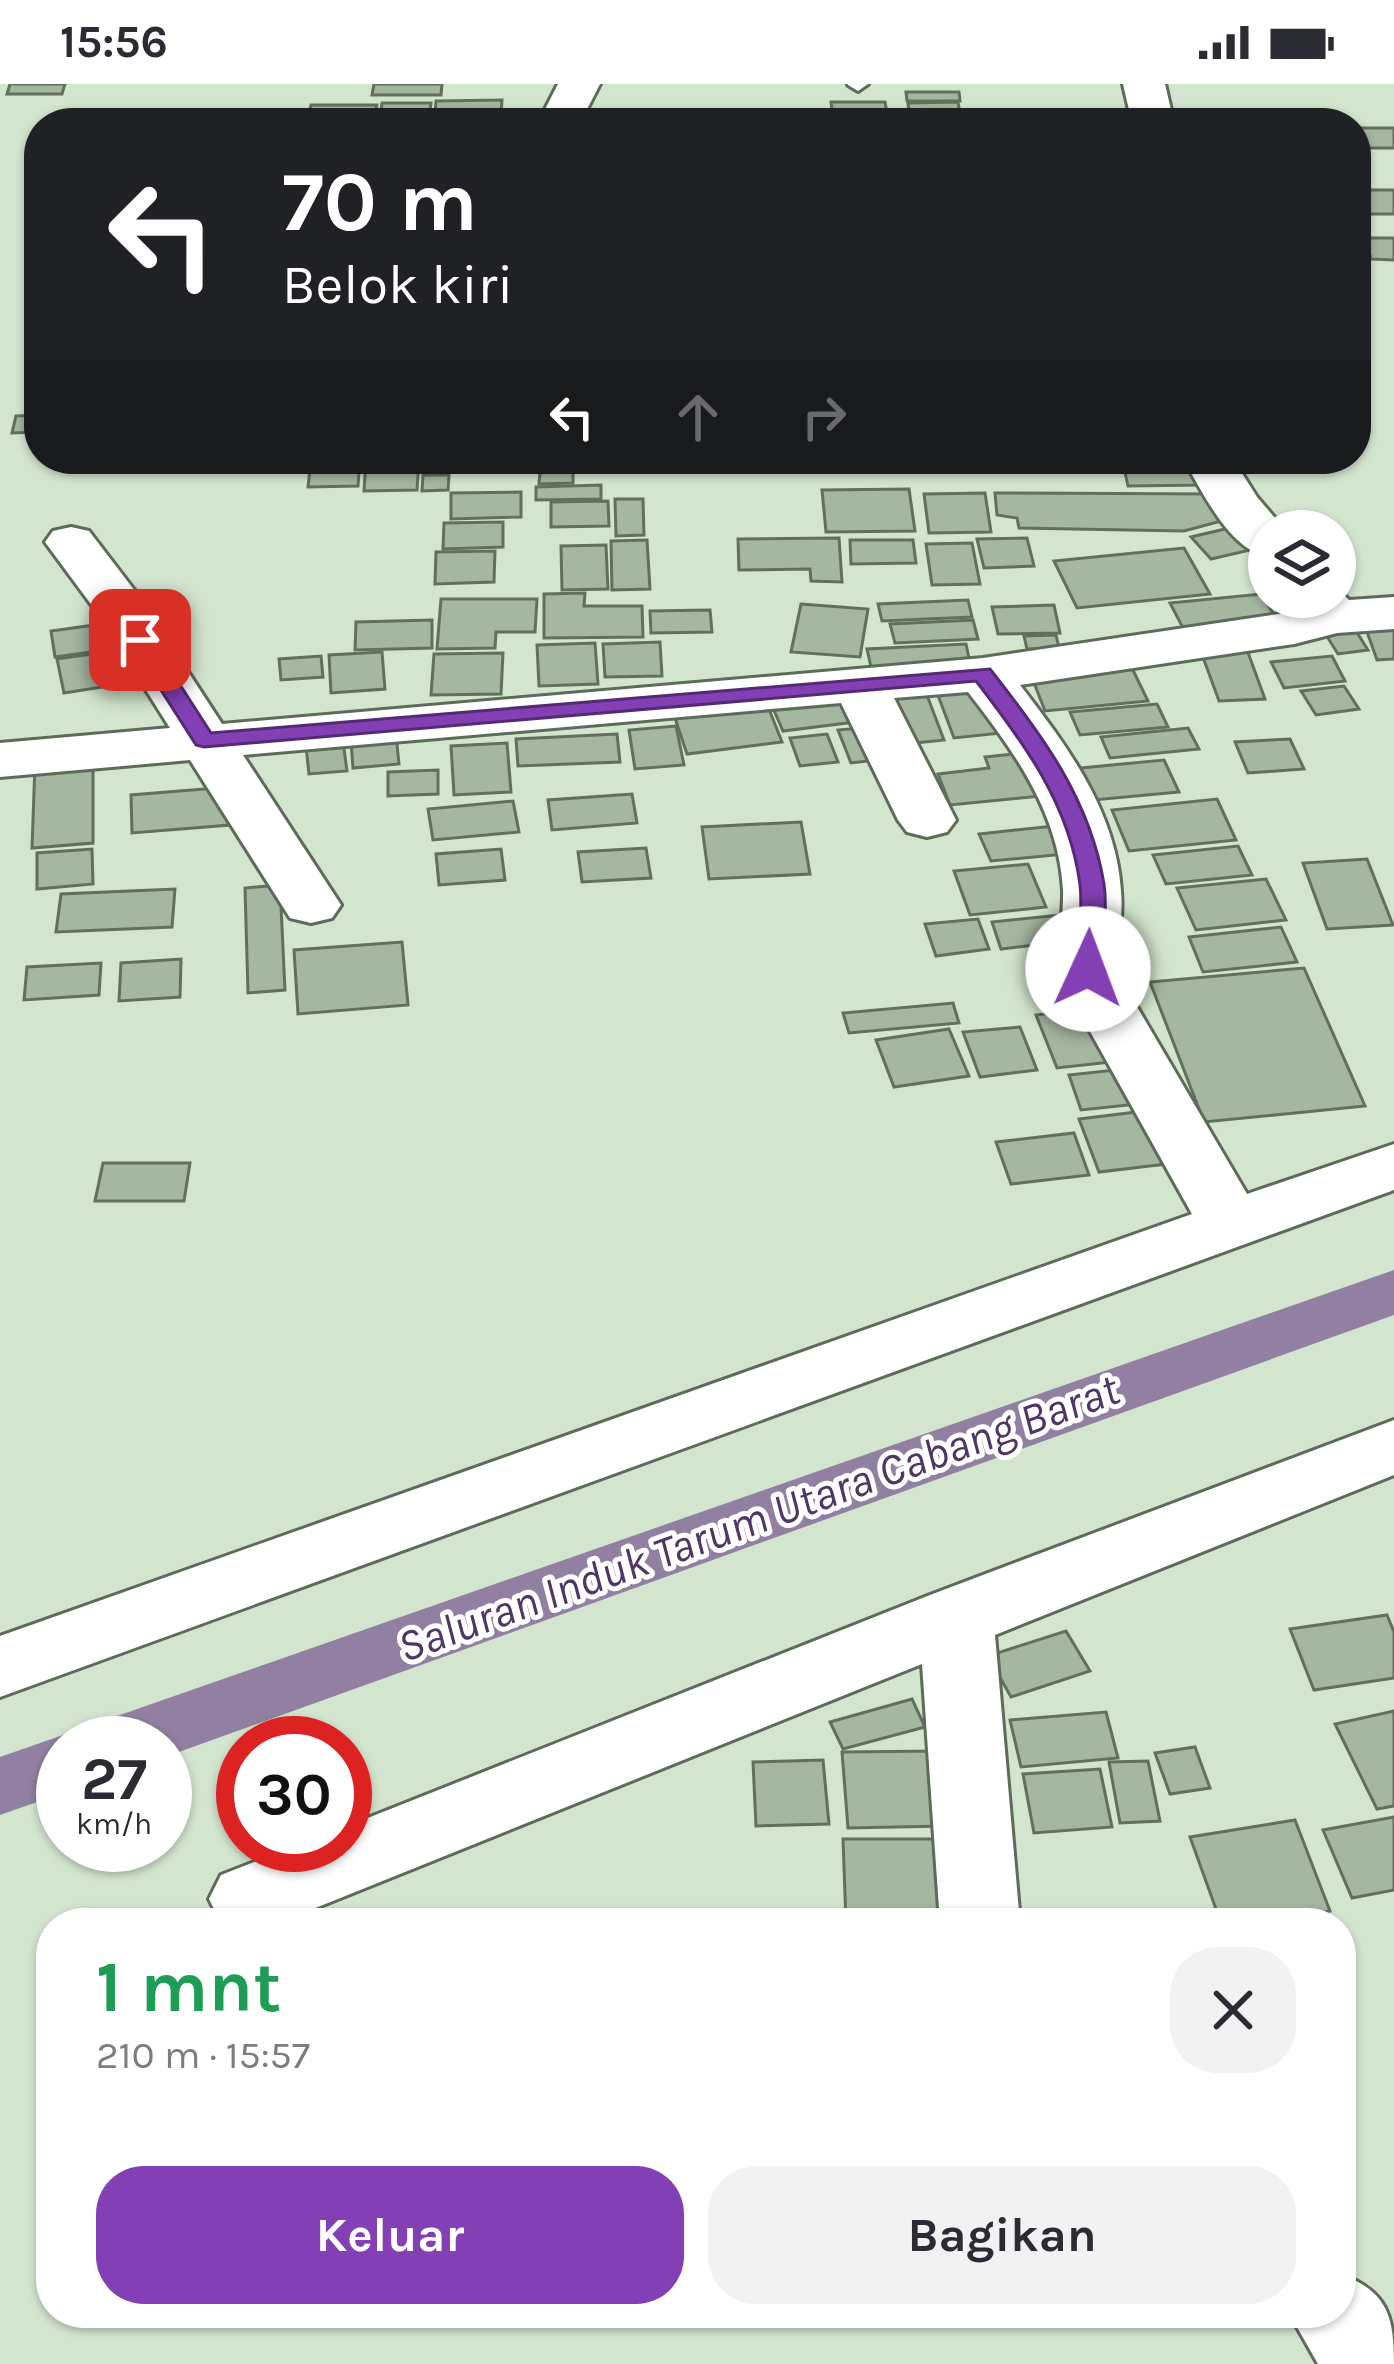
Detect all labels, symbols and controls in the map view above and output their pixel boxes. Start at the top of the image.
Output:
text: 15:56 [60,16,168,68]
text: 70 m [282,153,478,251]
icon: left [84,156,240,312]
text: Belok kiri [282,253,513,317]
icon: left [539,384,605,450]
icon: ahead [665,384,731,450]
icon: right [791,384,857,450]
map controls [1248,510,1356,618]
button: layers [1248,510,1356,618]
pin [89,589,191,691]
icon: arrive [107,607,173,673]
position arrow [1025,906,1151,1032]
water label: Saluran Induk Tarum Utara Cabang Barat [391,1363,1127,1674]
speed limit sign: 30 [216,1716,372,1872]
text: 27 [81,1744,147,1814]
text: km/h [76,1806,152,1842]
text: 1 mnt [96,1945,281,2029]
button: close [1170,1947,1296,2073]
text: 210 m · 15:57 [96,2032,310,2078]
button: Keluar [96,2166,684,2304]
button: Bagikan [708,2166,1296,2304]

